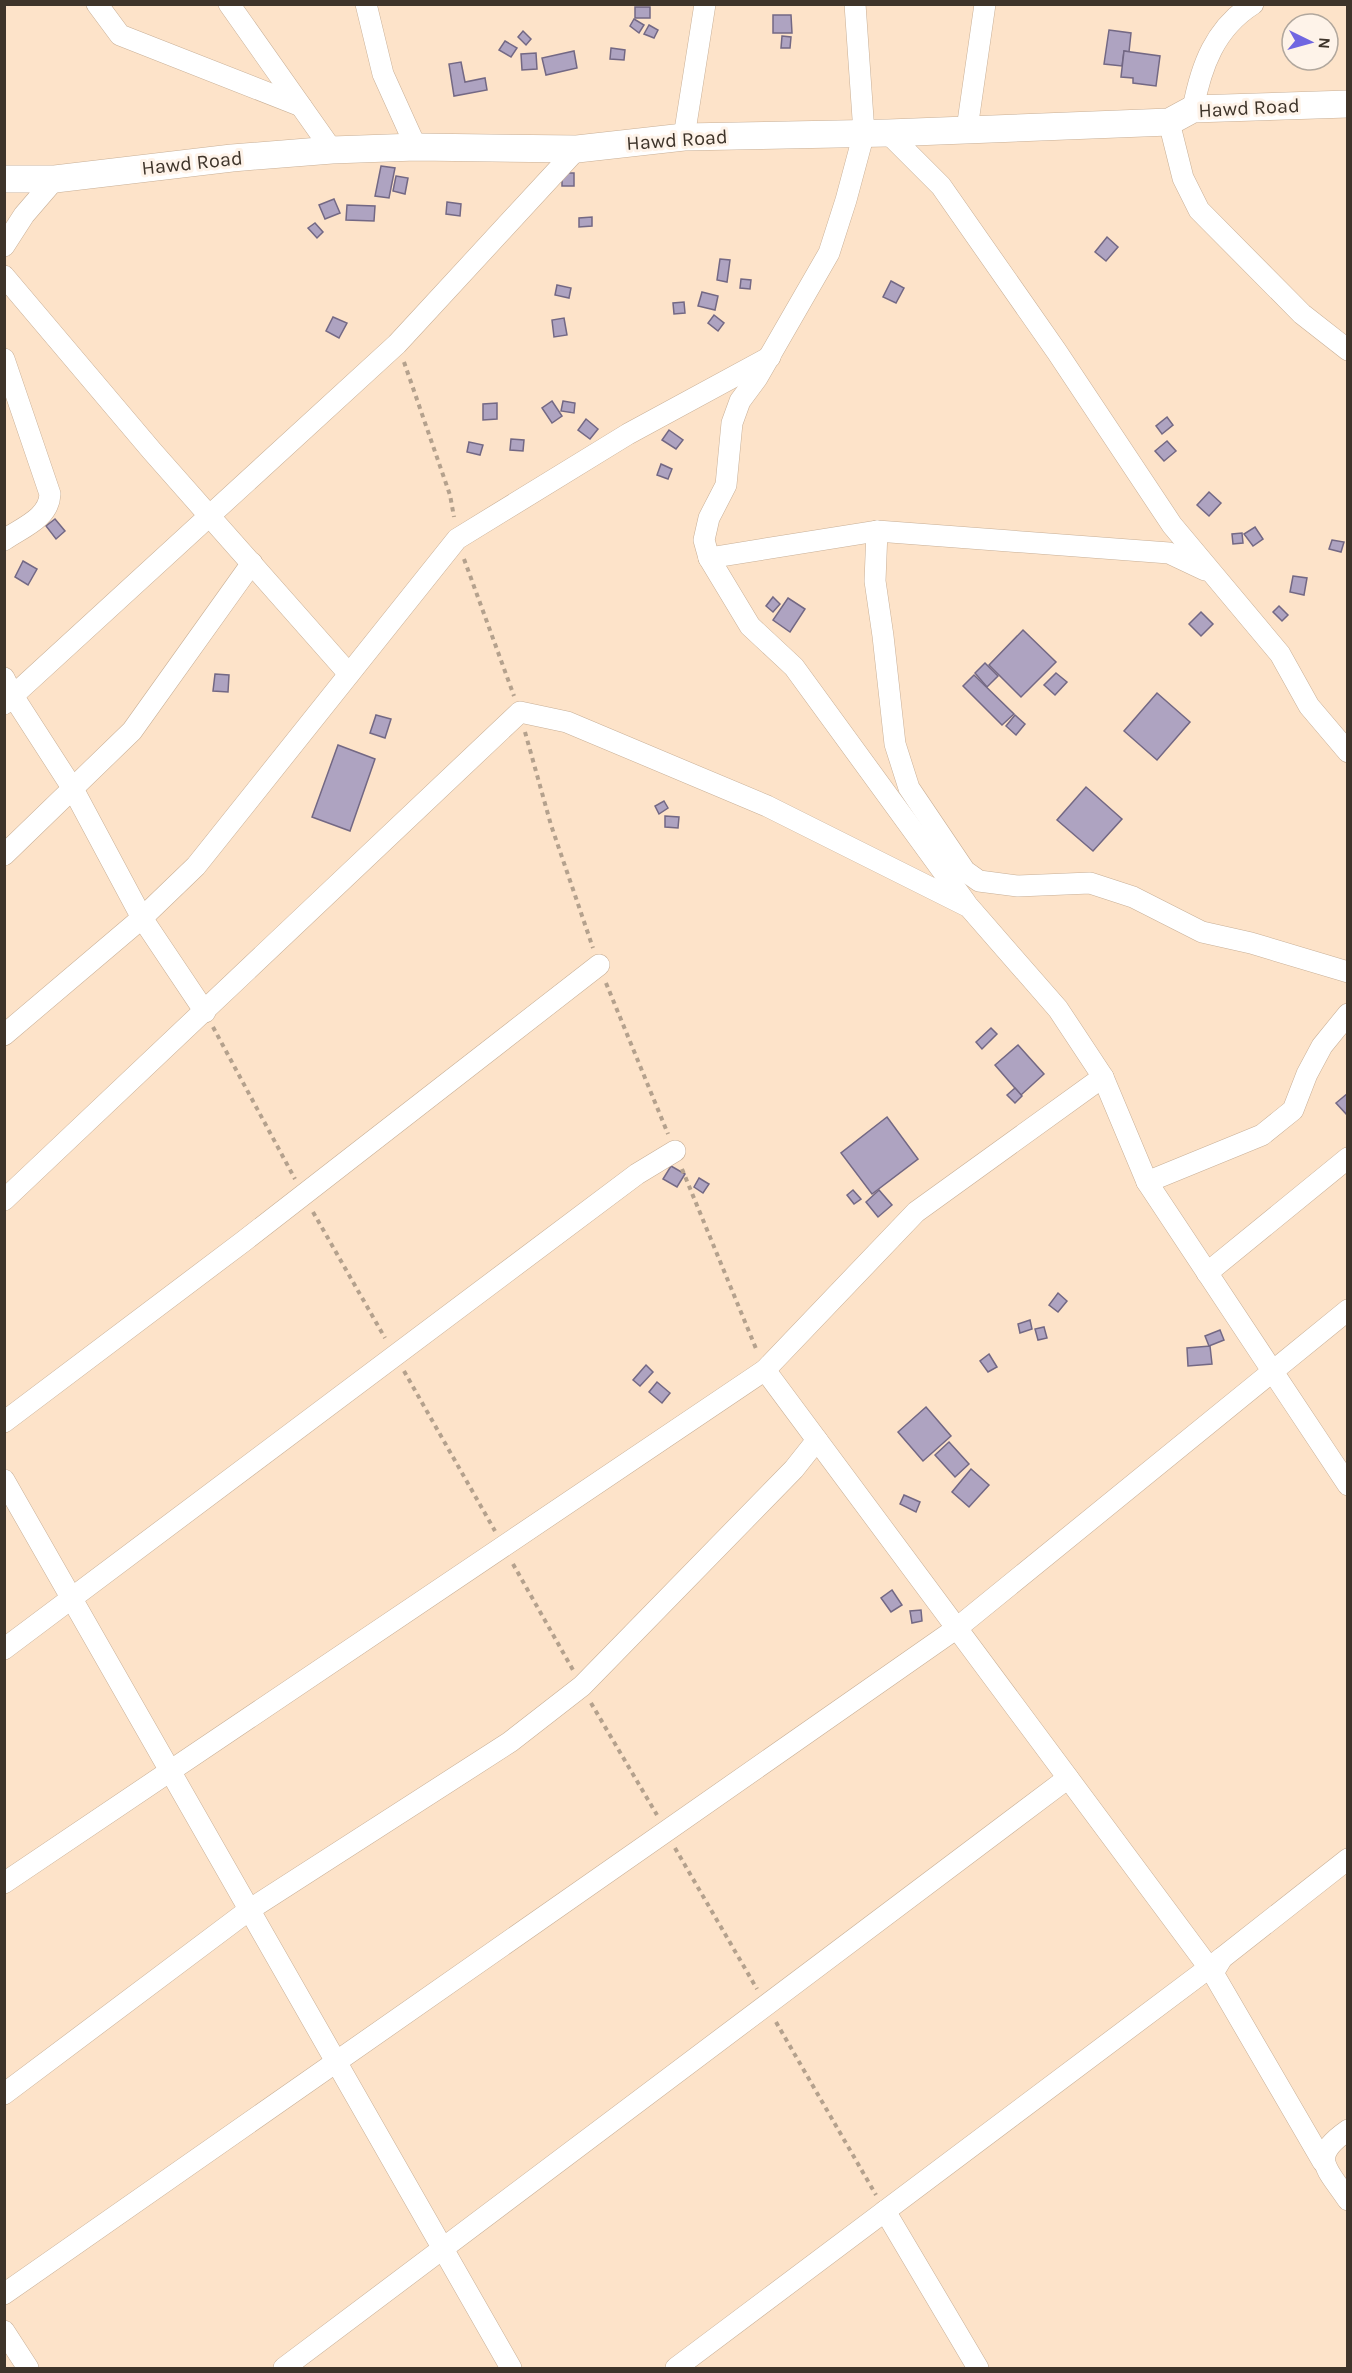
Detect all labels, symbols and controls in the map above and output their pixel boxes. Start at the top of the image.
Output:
north arrow [1280,12,1340,72]
text: N [1314,37,1334,50]
street label: Hawd Road [1198,94,1300,122]
street label: Hawd Road [626,125,728,155]
street label: Hawd Road [140,146,244,180]

